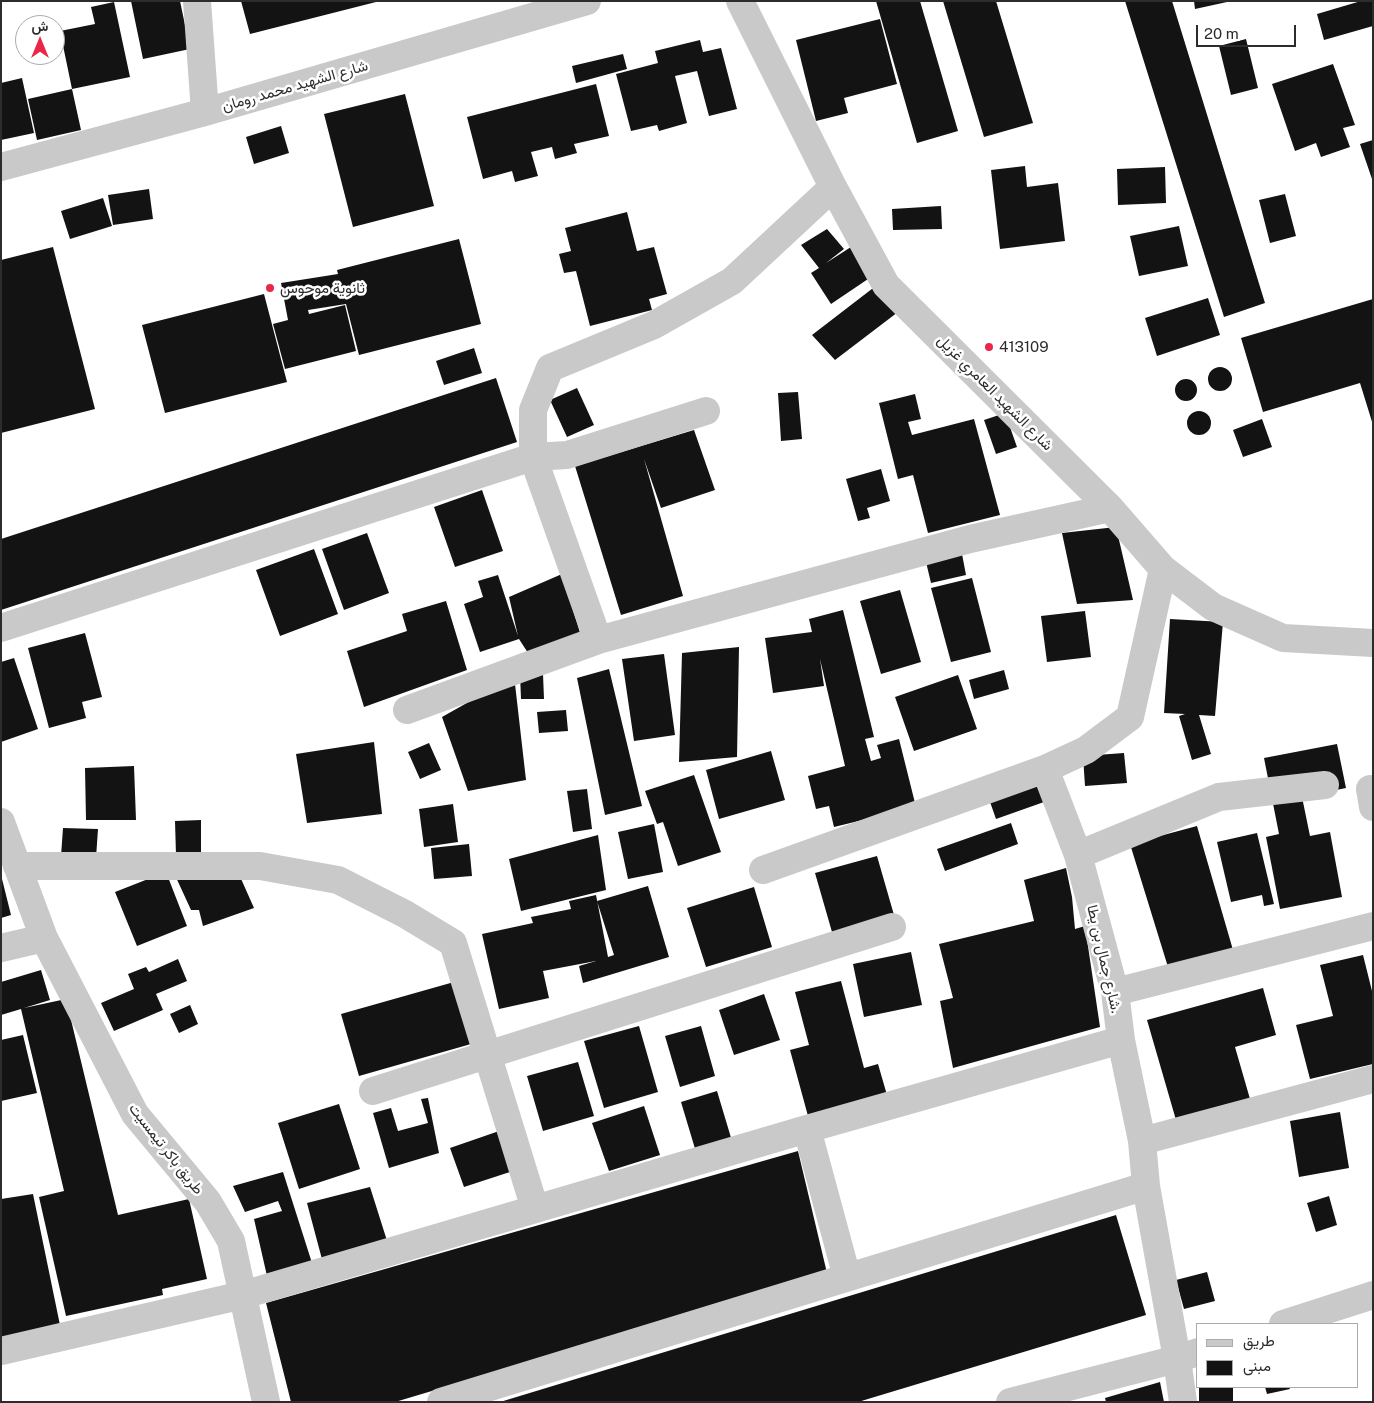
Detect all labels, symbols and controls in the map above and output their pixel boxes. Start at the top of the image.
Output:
north arrow [15,15,65,65]
scale bar [1199,15,1299,47]
text: ش [32,18,48,34]
text: 20 m [1204,25,1239,42]
street label: شارع الشهيد محمد رومان [220,57,370,115]
place label: ثانوية موحوس [280,279,365,297]
marker: ثانوية موحوس [264,282,276,294]
street label: شارع الشهيد العامري غزيل [933,331,1057,455]
place label: 413109 [999,338,1049,356]
marker: 413109 [983,341,995,353]
street label: شارع جمال بن يطا. [1083,903,1125,1015]
street label: طريق باكر تيمسيت [125,1100,207,1198]
legend [1196,1323,1359,1388]
text: طريق [1243,1332,1275,1349]
text: مبنى [1243,1357,1271,1374]

